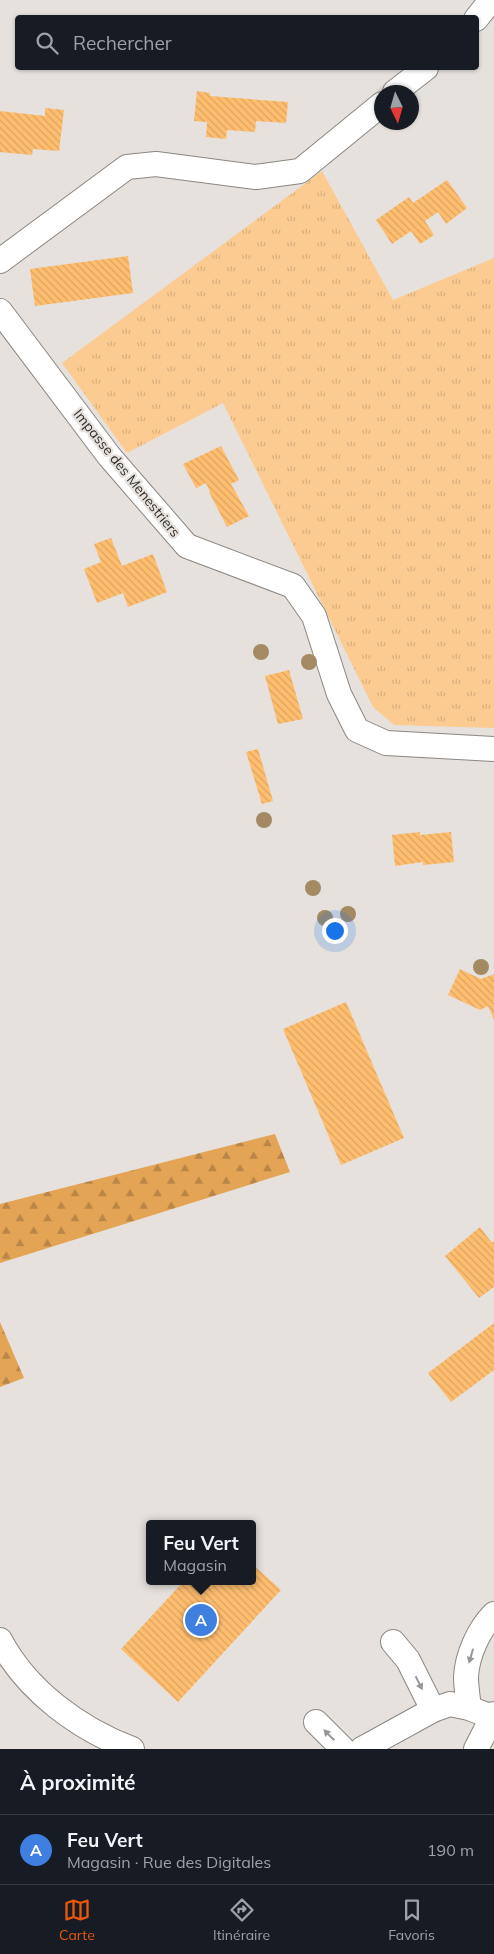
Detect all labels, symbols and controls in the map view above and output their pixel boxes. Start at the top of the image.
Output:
search box [15,15,479,70]
icon: search [33,29,61,57]
text: Rechercher [73,31,172,55]
north arrow [374,85,419,130]
street label: Impasse des Menestriers [70,405,184,541]
your location [322,918,348,944]
popup [146,1520,256,1585]
text: Feu Vert [163,1531,239,1555]
text: Magasin [163,1555,227,1575]
pin: A [185,1601,217,1639]
one-way arrow [466,1649,474,1664]
one-way arrow [415,1676,423,1690]
one-way arrow [324,1730,336,1742]
text: À proximité [20,1769,136,1795]
text: Feu Vert [67,1828,143,1852]
text: A [30,1840,42,1860]
text: 190 m [427,1840,474,1860]
text: Magasin · Rue des Digitales [67,1852,271,1872]
tab: Carte [59,1896,95,1944]
tab: Itinéraire [213,1896,270,1944]
tab: Favoris [388,1896,435,1944]

